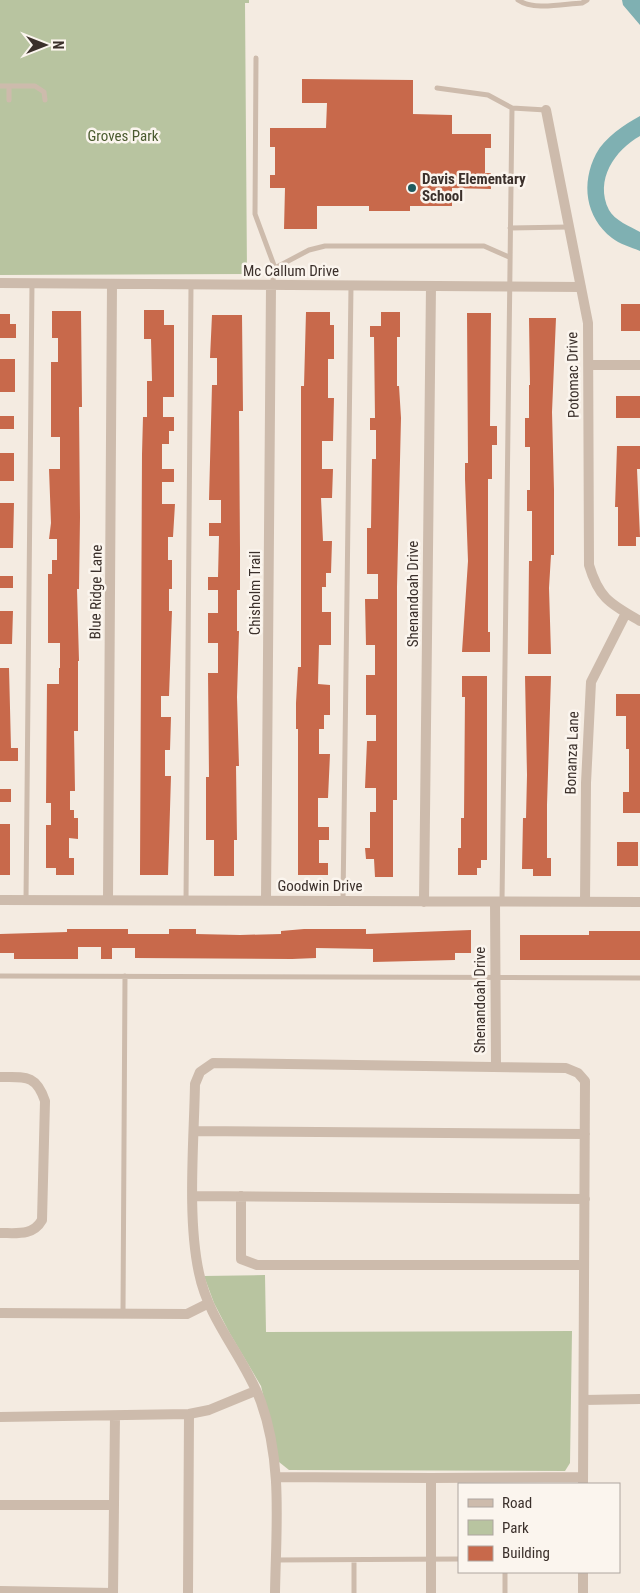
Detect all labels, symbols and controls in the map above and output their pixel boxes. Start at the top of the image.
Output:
north arrow [20,20,70,70]
text: N [50,41,66,49]
park label: Groves Park [87,127,159,145]
place label: Davis Elementary School [422,170,526,205]
marker: Davis Elementary School [406,182,418,194]
street label: Mc Callum Drive [243,262,339,280]
street label: Potomac Drive [563,332,583,418]
street label: Shenandoah Drive [404,541,422,647]
street label: Blue Ridge Lane [86,545,106,639]
street label: Chisholm Trail [246,551,264,635]
street label: Bonanza Lane [562,711,582,795]
street label: Goodwin Drive [277,877,363,895]
street label: Shenandoah Drive [471,947,489,1053]
legend [458,1483,620,1573]
text: Road [502,1494,532,1512]
text: Park [502,1519,529,1537]
text: Building [502,1544,550,1562]

